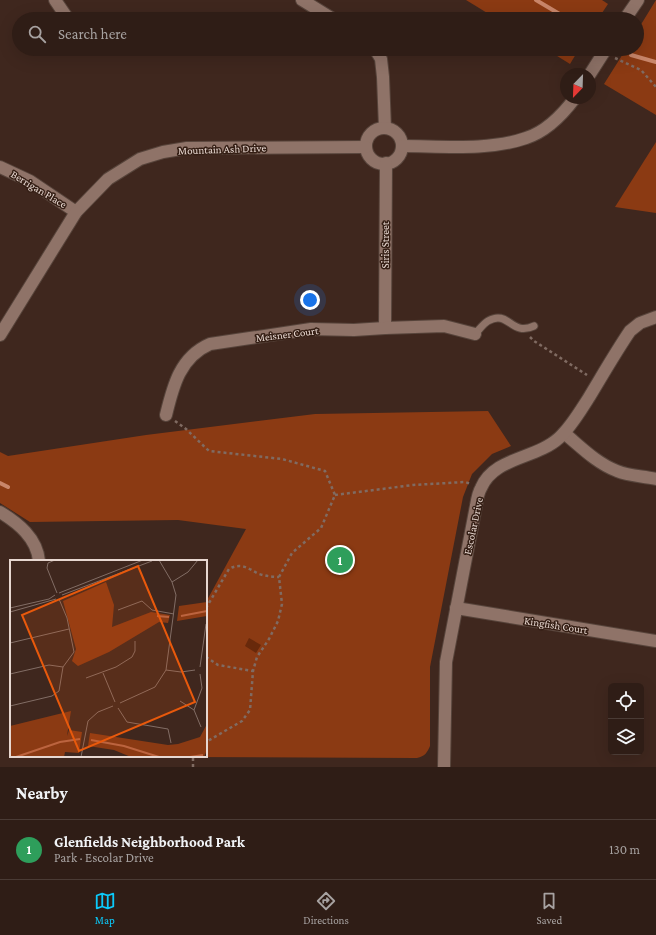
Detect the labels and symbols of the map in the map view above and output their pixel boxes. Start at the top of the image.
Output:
north arrow [560,68,596,104]
street label: Mountain Ash Drive [178,141,267,157]
street label: Berrigan Place [9,168,69,211]
street label: Siris Street [379,221,391,268]
your location [300,290,320,310]
street label: Meisner Court [255,324,319,344]
street label: Escolar Drive [461,496,485,556]
pin: 1 [327,545,353,575]
inset map [10,560,207,757]
street label: Kingfish Court [523,614,589,637]

